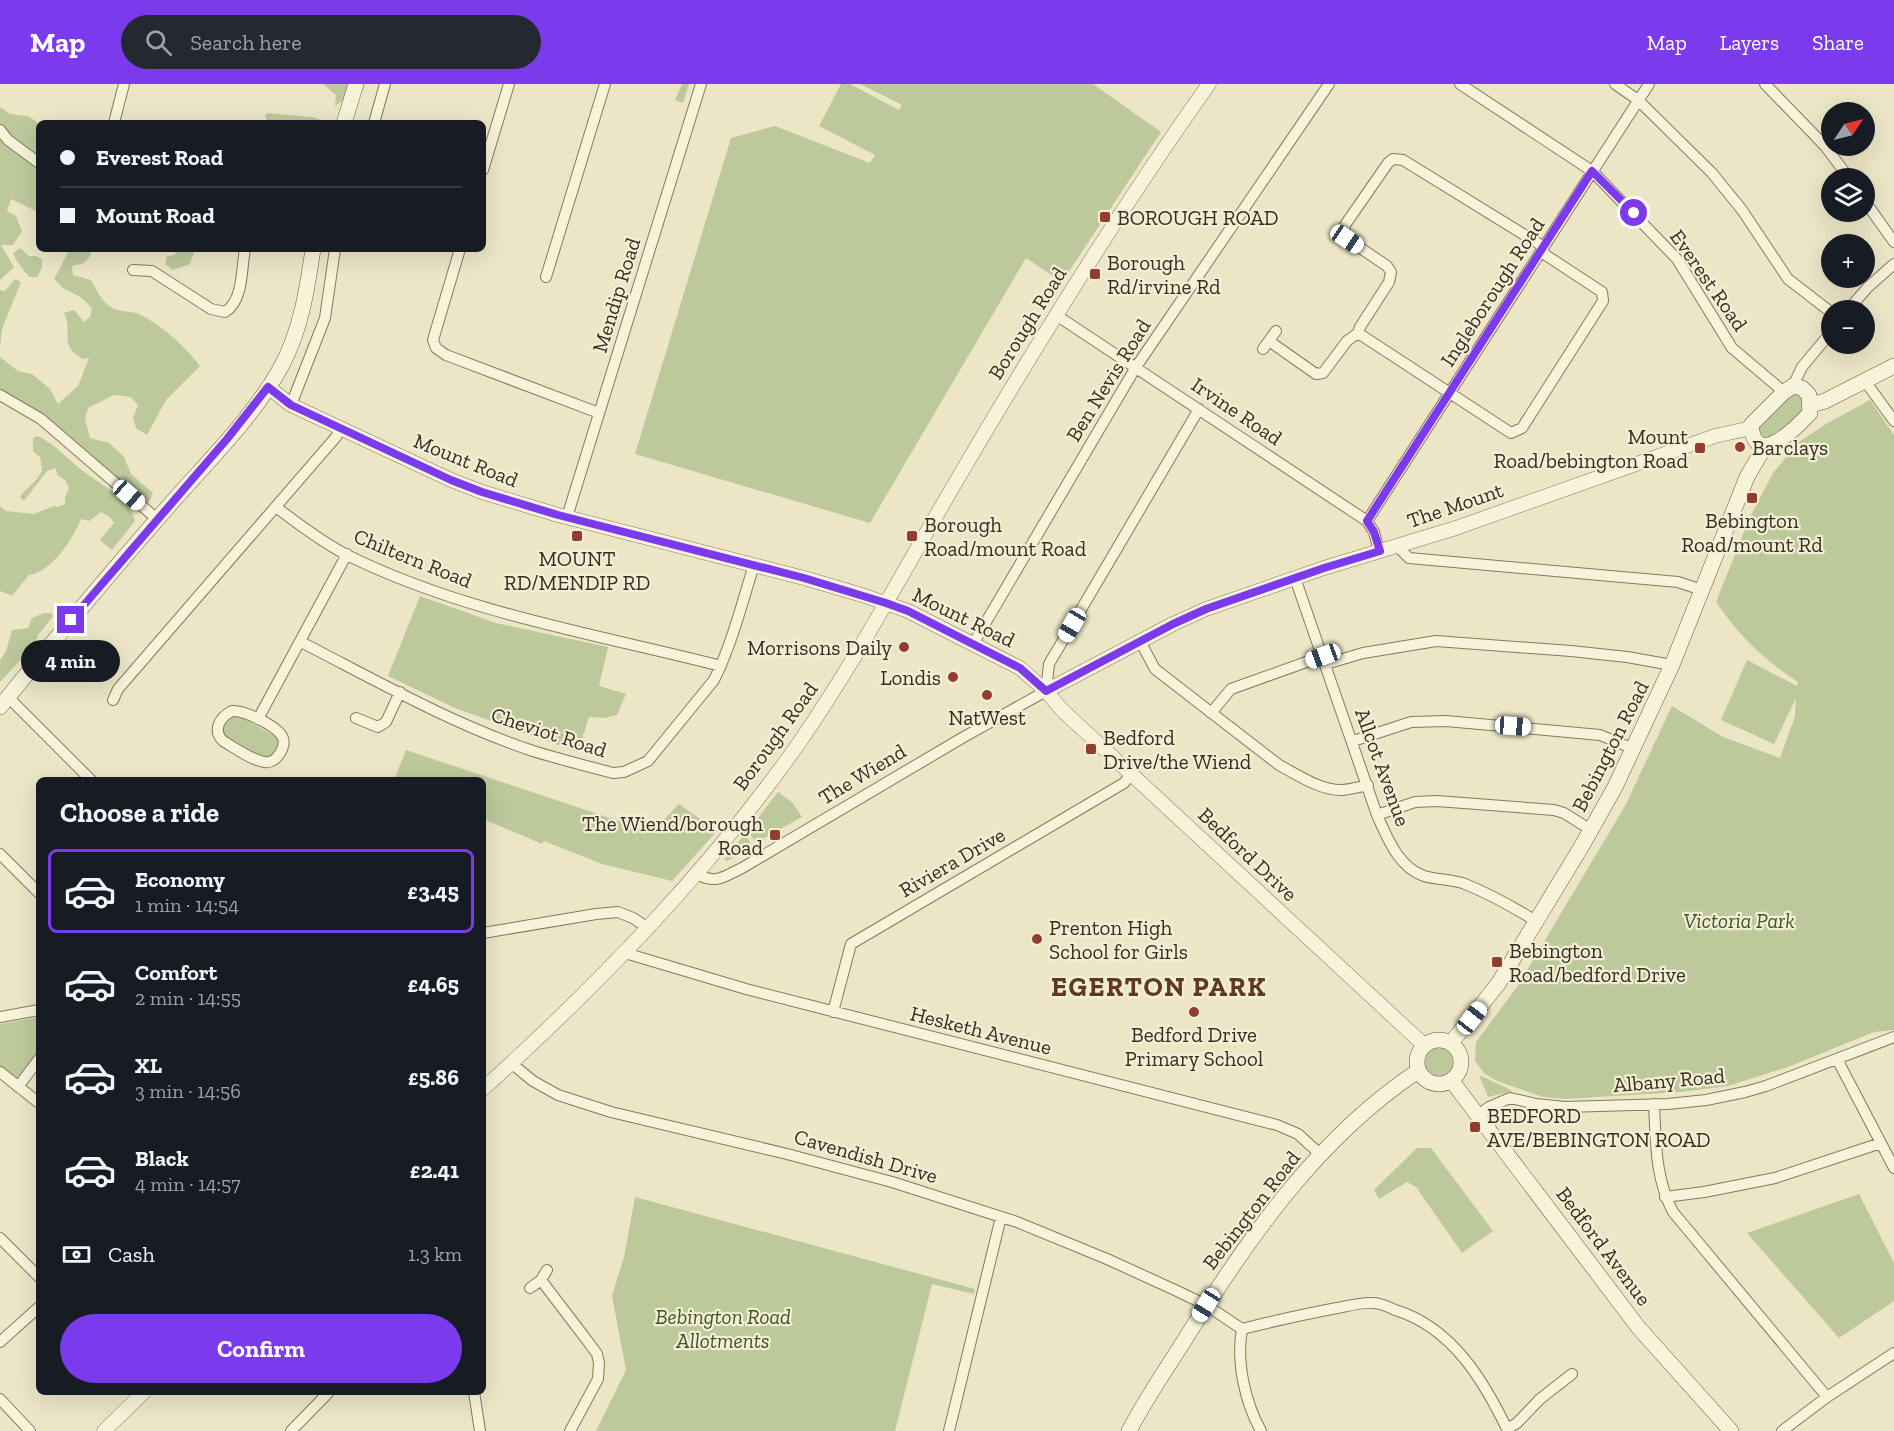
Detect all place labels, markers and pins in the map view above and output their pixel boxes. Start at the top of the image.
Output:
place label: BOROUGH ROAD [1117,205,1279,230]
marker: BOROUGH ROAD [1098,210,1112,224]
place label: Borough Rd/irvine Rd [1107,250,1221,299]
marker: Borough Rd/irvine Rd [1088,267,1102,281]
place label: Mount Road/bebington Road [1493,424,1688,473]
place label: Barclays [1752,435,1828,460]
marker: Barclays [1733,440,1747,454]
marker: Mount Road/bebington Road [1693,441,1707,455]
marker: Bebington Road/mount Rd [1745,491,1759,505]
place label: Bebington Road/mount Rd [1681,508,1823,557]
place label: Borough Road/mount Road [924,512,1087,561]
marker: MOUNT RD/MENDIP RD [570,529,584,543]
marker: Borough Road/mount Road [905,529,919,543]
place label: MOUNT RD/MENDIP RD [504,546,650,595]
place label: Morrisons Daily [747,635,892,660]
marker: Morrisons Daily [897,640,911,654]
place label: Londis [880,665,941,690]
marker: Londis [946,670,960,684]
marker: NatWest [980,688,994,702]
place label: NatWest [948,705,1026,730]
place label: Bedford Drive/the Wiend [1103,725,1252,774]
marker: Bedford Drive/the Wiend [1084,742,1098,756]
place label: The Wiend/borough Road [582,811,763,860]
marker: The Wiend/borough Road [768,828,782,842]
place label: Prenton High School for Girls [1049,915,1188,964]
marker: Prenton High School for Girls [1030,932,1044,946]
place label: Bebington Road/bedford Drive [1509,938,1686,987]
marker: Bebington Road/bedford Drive [1490,955,1504,969]
marker: Bedford Drive Primary School [1187,1005,1201,1019]
place label: Bedford Drive Primary School [1125,1022,1264,1071]
place label: BEDFORD AVE/BEBINGTON ROAD [1487,1103,1711,1152]
marker: BEDFORD AVE/BEBINGTON ROAD [1468,1120,1482,1134]

